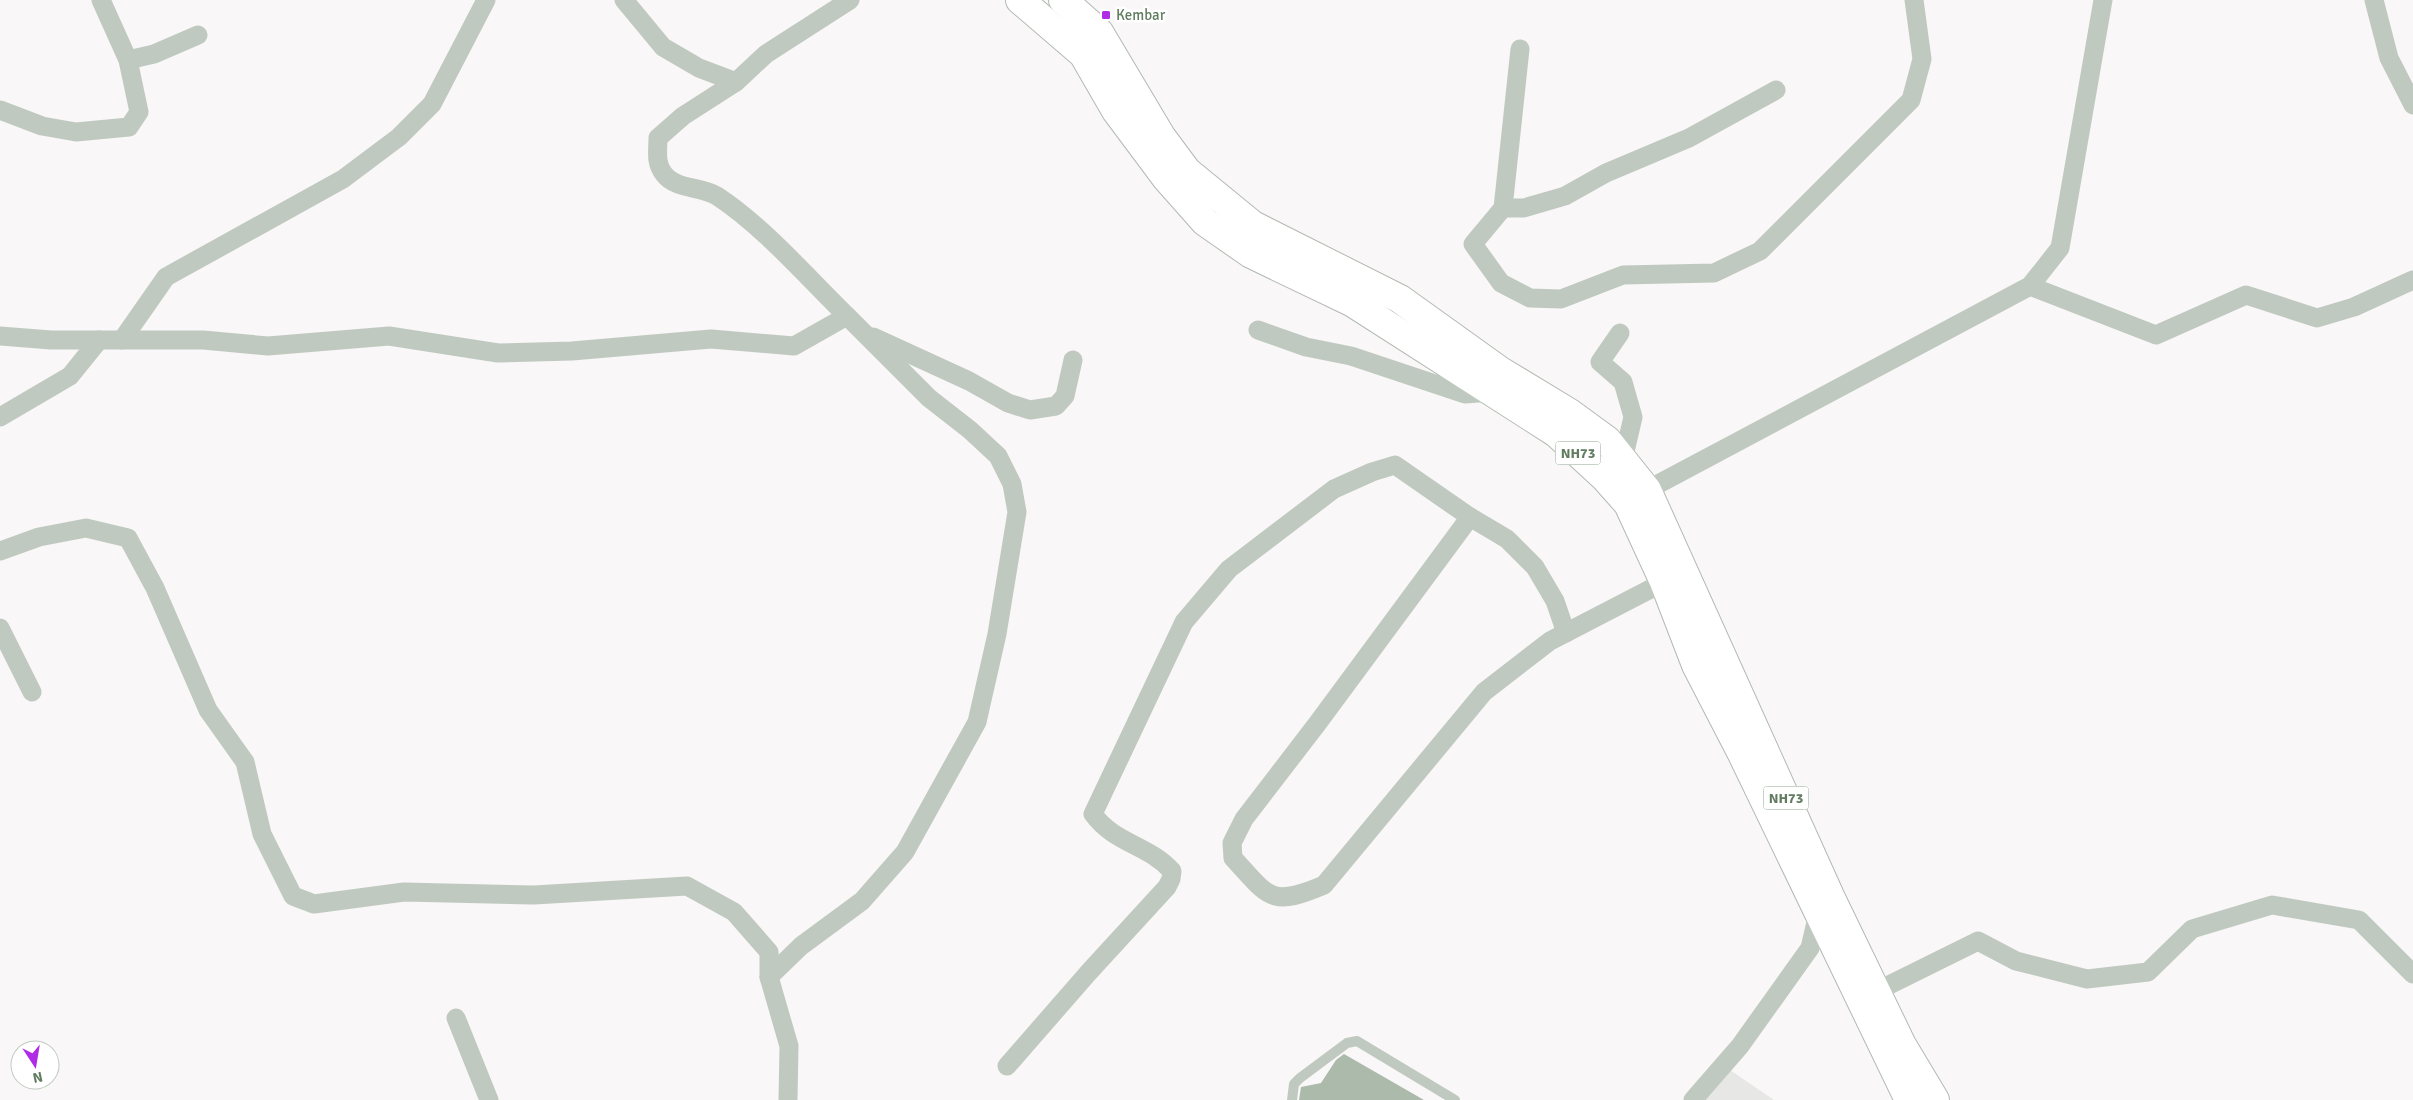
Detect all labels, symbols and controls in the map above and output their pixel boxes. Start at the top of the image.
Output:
place label: Kembar [1116,6,1166,24]
marker: Kembar [1100,9,1112,21]
road number: NH73 [1556,442,1600,464]
road number: NH73 [1764,786,1808,810]
north arrow [10,1040,60,1090]
text: N [31,1068,44,1087]

